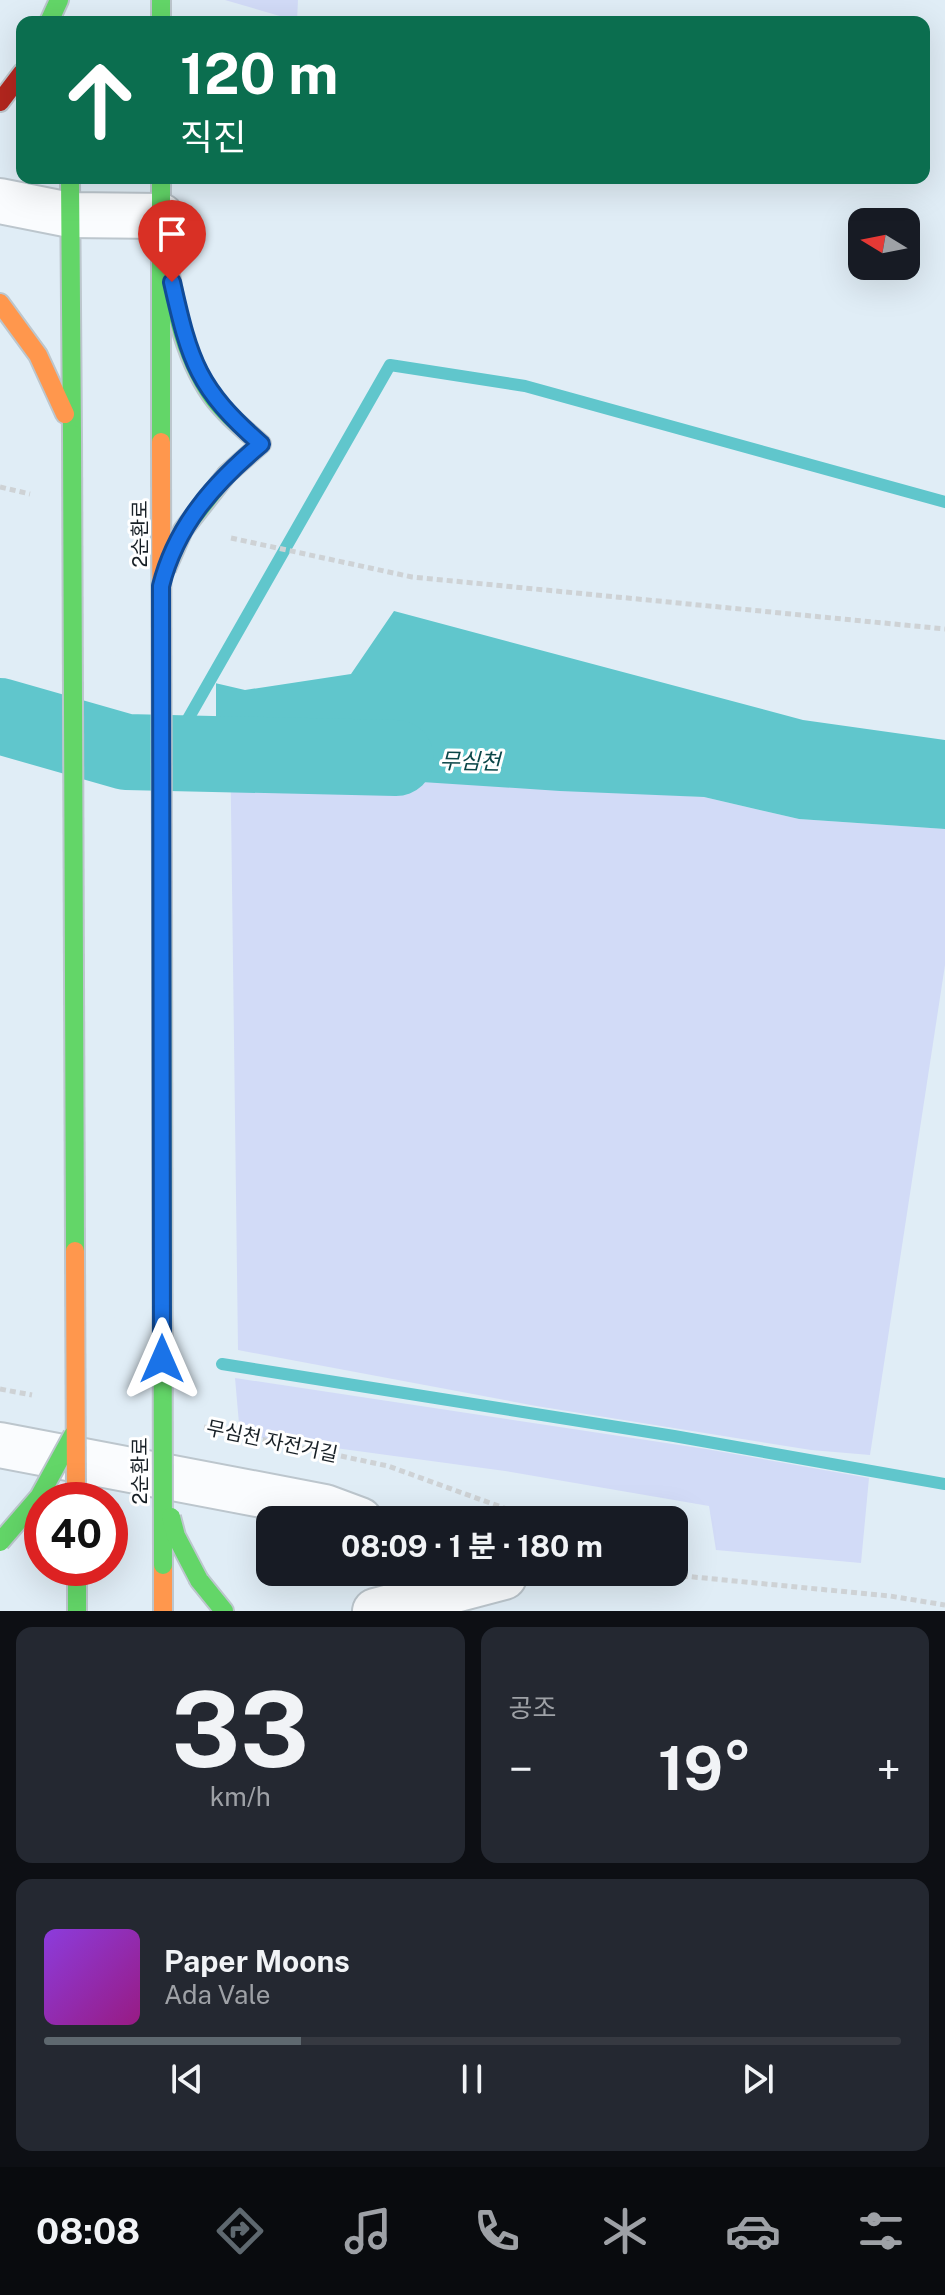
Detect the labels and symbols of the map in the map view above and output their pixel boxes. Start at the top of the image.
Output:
pin [138,200,206,282]
north arrow [848,208,920,280]
street label: 2순환로 [128,500,152,568]
water label: 무심천 [439,747,503,775]
position arrow [120,1317,204,1401]
street label: 무심천 자전거길 [204,1415,340,1467]
street label: 2순환로 [128,1437,152,1505]
speed limit sign: 40 [24,1482,128,1586]

